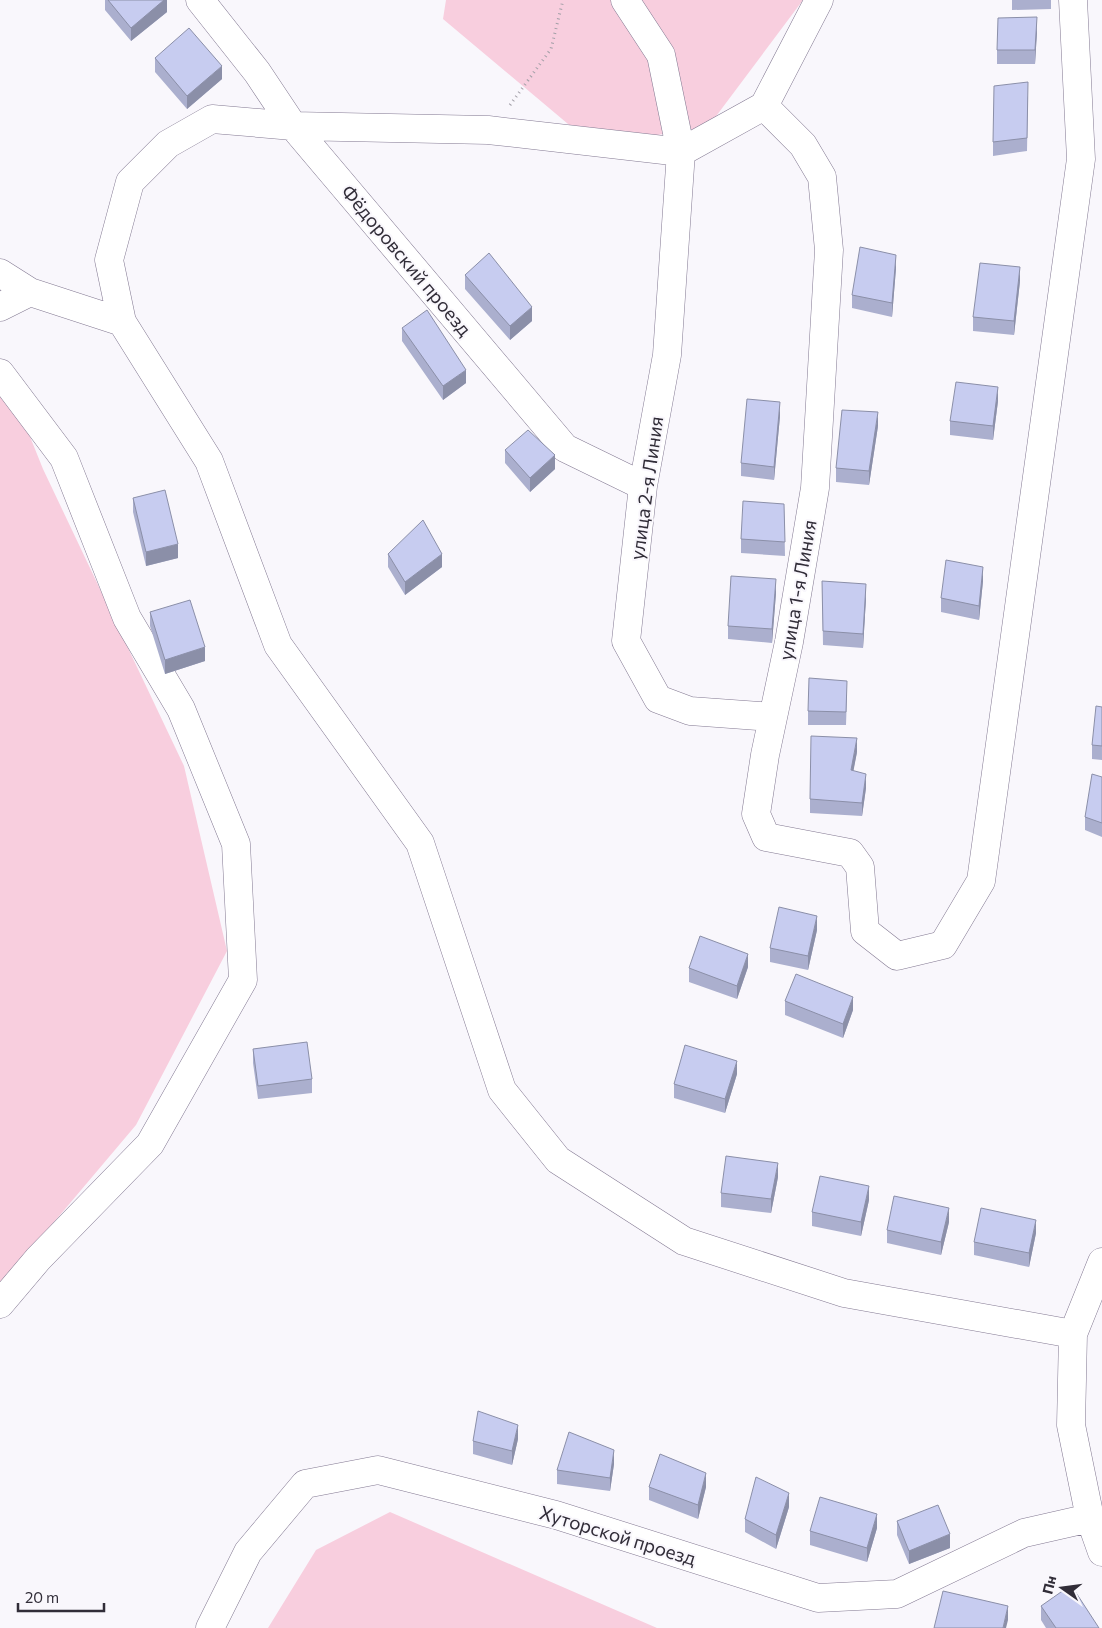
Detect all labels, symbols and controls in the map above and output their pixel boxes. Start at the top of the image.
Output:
street label: Фёдоровский проезд [337,180,477,340]
street label: улица 2-я Линия [625,415,667,561]
street label: улица 1-я Линия [773,518,821,662]
street label: Хуторской проезд [537,1500,699,1570]
north arrow [1037,1563,1087,1613]
text: Пн [1038,1574,1059,1596]
scale bar [18,1580,104,1612]
text: 20 m [25,1588,59,1606]

